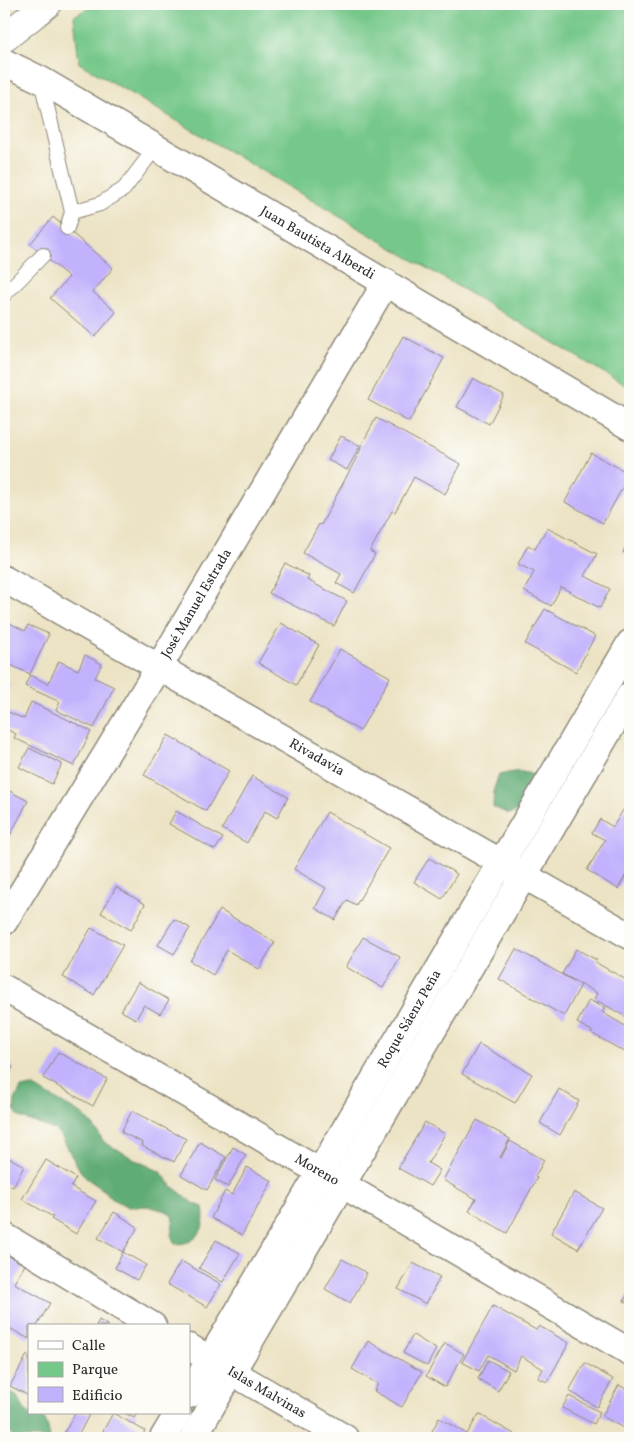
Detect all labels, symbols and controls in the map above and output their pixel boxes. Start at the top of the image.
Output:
street label: Juan Bautista Alberdi [256,202,378,284]
street label: José Manuel Estrada [157,545,236,662]
street label: Rivadavia [285,734,348,781]
street label: Roque Sáenz Peña [373,966,446,1072]
street label: Moreno [291,1150,343,1190]
legend [28,1324,190,1414]
text: Calle [72,1336,105,1357]
text: Parque [72,1360,118,1381]
street label: Islas Malvinas [224,1362,310,1423]
text: Edificio [72,1386,123,1407]

